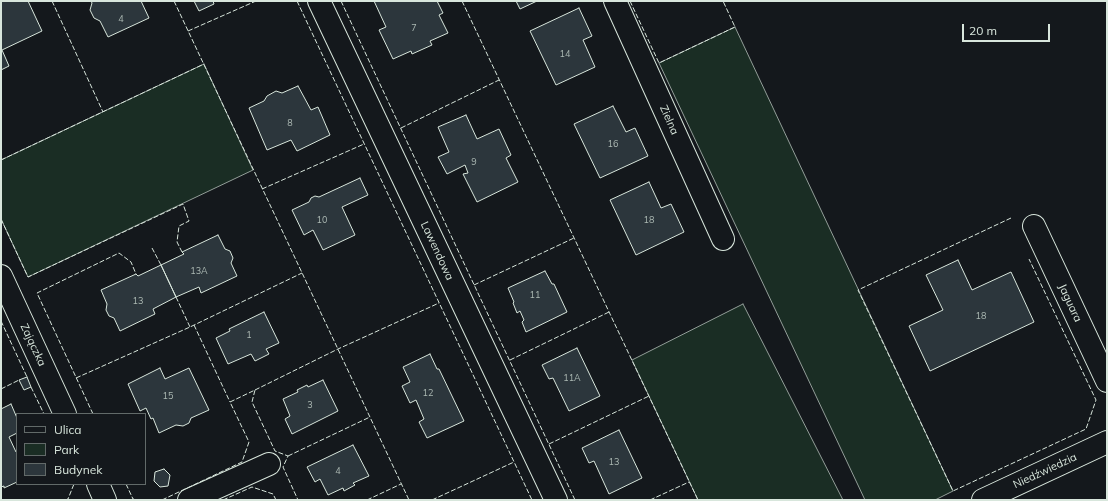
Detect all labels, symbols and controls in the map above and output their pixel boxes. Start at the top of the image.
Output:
house number: 4 [118,14,124,24]
scale bar [964,16,1052,42]
house number: 7 [411,23,417,33]
text: 20 m [969,23,997,38]
house number: 14 [560,49,570,59]
street label: Zielna [657,103,681,137]
house number: 8 [287,118,293,128]
house number: 16 [608,139,618,149]
house number: 9 [471,157,477,167]
house number: 10 [317,215,327,225]
house number: 18 [644,215,654,225]
street label: Lawendowa [418,220,456,282]
house number: 13A [190,266,208,276]
street label: Jaguara [1055,282,1085,324]
house number: 11 [530,290,540,300]
house number: 13 [133,296,143,306]
house number: 18 [976,311,986,321]
street label: Zajączka [17,322,49,368]
house number: 1 [246,330,252,340]
house number: 11A [563,373,581,383]
house number: 12 [423,388,433,398]
house number: 15 [163,391,173,401]
house number: 3 [307,400,313,410]
legend [16,413,146,485]
text: Ulica [54,422,82,437]
text: Park [54,442,79,457]
street label: Niedźwiedzia [1011,450,1079,492]
house number: 13 [609,457,619,467]
text: Budynek [54,462,102,477]
house number: 4 [335,466,341,476]

